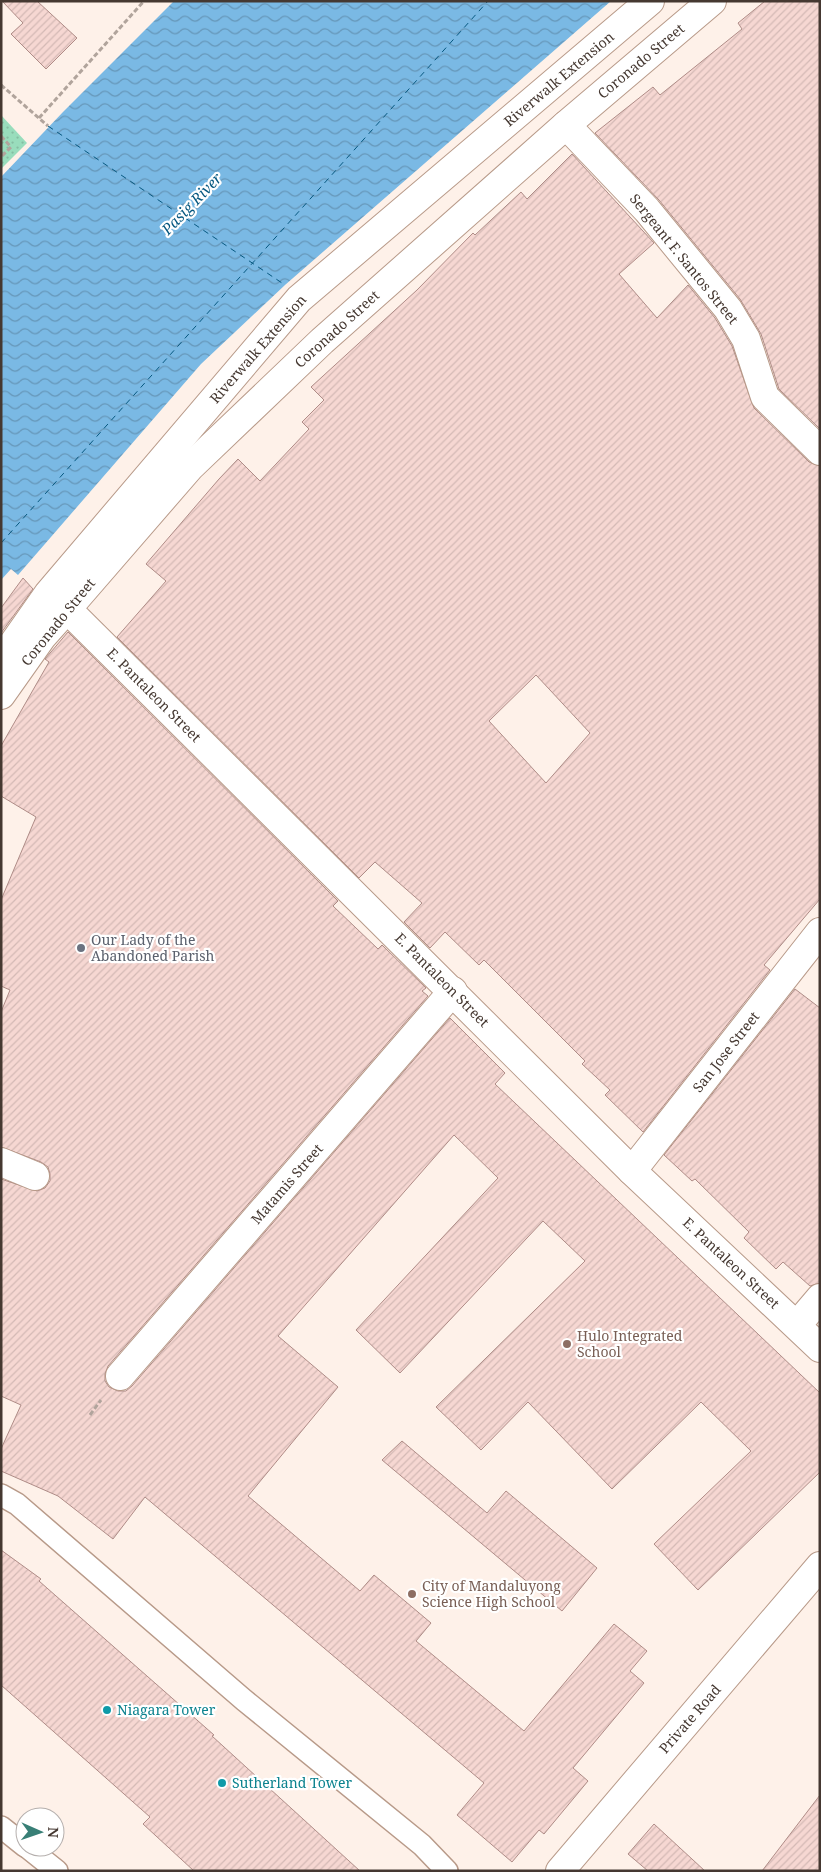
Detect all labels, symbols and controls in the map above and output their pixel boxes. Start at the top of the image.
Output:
street label: Coronado Street [593,19,688,102]
street label: Riverwalk Extension [500,27,618,130]
water label: Pasig River [156,167,227,239]
street label: Sergeant F. Santos Street [626,190,743,328]
street label: Coronado Street [290,286,383,372]
street label: Riverwalk Extension [205,290,310,407]
street label: Coronado Street [16,574,99,669]
street label: E. Pantaleon Street [103,643,206,746]
street label: E. Pantaleon Street [391,928,494,1031]
place label: Our Lady of the Abandoned Parish [91,930,215,965]
marker: Our Lady of the Abandoned Parish [75,942,87,954]
street label: San Jose Street [688,1007,763,1096]
street label: Matamis Street [246,1139,327,1228]
street label: E. Pantaleon Street [679,1213,784,1312]
place label: Hulo Integrated School [577,1326,683,1361]
marker: Hulo Integrated School [561,1338,573,1350]
place label: City of Mandaluyong Science High School [422,1576,561,1611]
marker: City of Mandaluyong Science High School [406,1588,418,1600]
street label: Private Road [654,1680,725,1757]
place label: Niagara Tower [117,1700,216,1719]
marker: Niagara Tower [101,1704,113,1716]
place label: Sutherland Tower [232,1773,352,1792]
marker: Sutherland Tower [216,1777,228,1789]
north arrow [15,1807,65,1857]
text: N [44,1827,63,1838]

